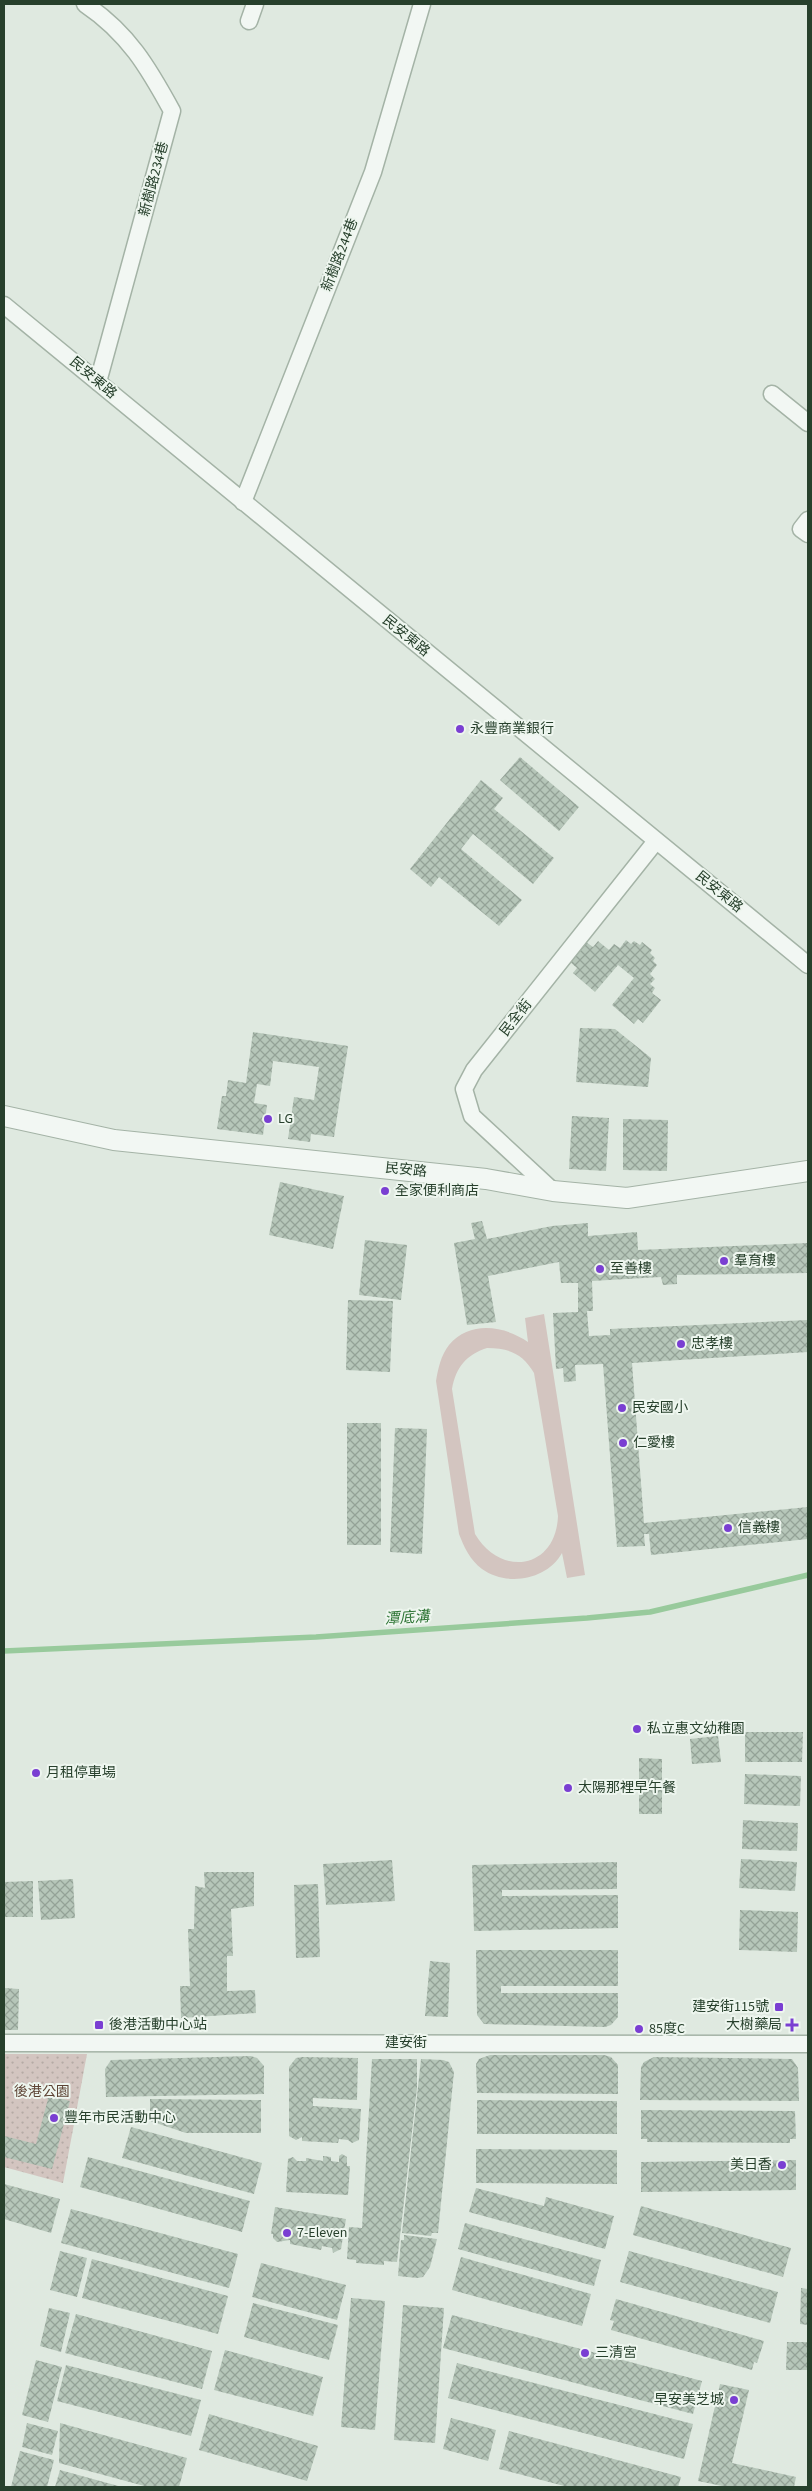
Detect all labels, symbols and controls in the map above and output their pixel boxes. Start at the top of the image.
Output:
street label: 新樹路234巷 [134,139,174,219]
street label: 新樹路244巷 [317,216,363,294]
street label: 民安東路 [65,352,121,404]
street label: 民安東路 [378,611,434,661]
place label: 永豐商業銀行 [470,719,554,739]
marker: 永豐商業銀行 [454,723,466,735]
street label: 民安東路 [691,867,747,917]
street label: 民全街 [495,995,537,1041]
place label: LG [278,1109,293,1129]
marker: LG [262,1113,274,1125]
street label: 民安路 [384,1158,428,1182]
place label: 全家便利商店 [395,1181,479,1201]
marker: 全家便利商店 [379,1185,391,1197]
place label: 羣育樓 [734,1251,776,1271]
marker: 羣育樓 [718,1255,730,1267]
place label: 至善樓 [610,1259,652,1279]
marker: 至善樓 [594,1263,606,1275]
place label: 忠孝樓 [691,1334,733,1354]
marker: 忠孝樓 [675,1338,687,1350]
place label: 民安國小 [632,1398,688,1418]
marker: 民安國小 [616,1402,628,1414]
place label: 仁愛樓 [633,1433,675,1453]
marker: 仁愛樓 [617,1437,629,1449]
place label: 信義樓 [738,1518,780,1538]
marker: 信義樓 [722,1522,734,1534]
water label: 潭底溝 [384,1606,432,1630]
place label: 私立惠文幼稚園 [647,1719,745,1739]
marker: 私立惠文幼稚園 [631,1723,643,1735]
place label: 月租停車場 [46,1763,116,1783]
marker: 月租停車場 [30,1767,42,1779]
place label: 太陽那裡早午餐 [578,1778,676,1798]
marker: 太陽那裡早午餐 [562,1782,574,1794]
place label: 建安街115號 [692,1997,769,2017]
marker: 建安街115號 [773,2001,785,2013]
place label: 後港活動中心站 [109,2015,207,2035]
place label: 大樹藥局 [726,2015,782,2035]
marker: 後港活動中心站 [93,2019,105,2031]
place label: 85度C [649,2019,685,2039]
marker: 大樹藥局 [786,2019,798,2031]
marker: 85度C [633,2023,645,2035]
street label: 建安街 [385,2033,427,2053]
park label: 後港公園 [14,2082,70,2102]
place label: 豐年市民活動中心 [64,2108,176,2128]
marker: 豐年市民活動中心 [48,2112,60,2124]
place label: 美日香 [730,2155,772,2175]
marker: 美日香 [776,2159,788,2171]
place label: 7-Eleven [297,2223,347,2243]
marker: 7-Eleven [281,2227,293,2239]
place label: 三清宮 [595,2343,637,2363]
marker: 三清宮 [579,2347,591,2359]
place label: 早安美芝城 [654,2390,724,2410]
marker: 早安美芝城 [728,2394,740,2406]

